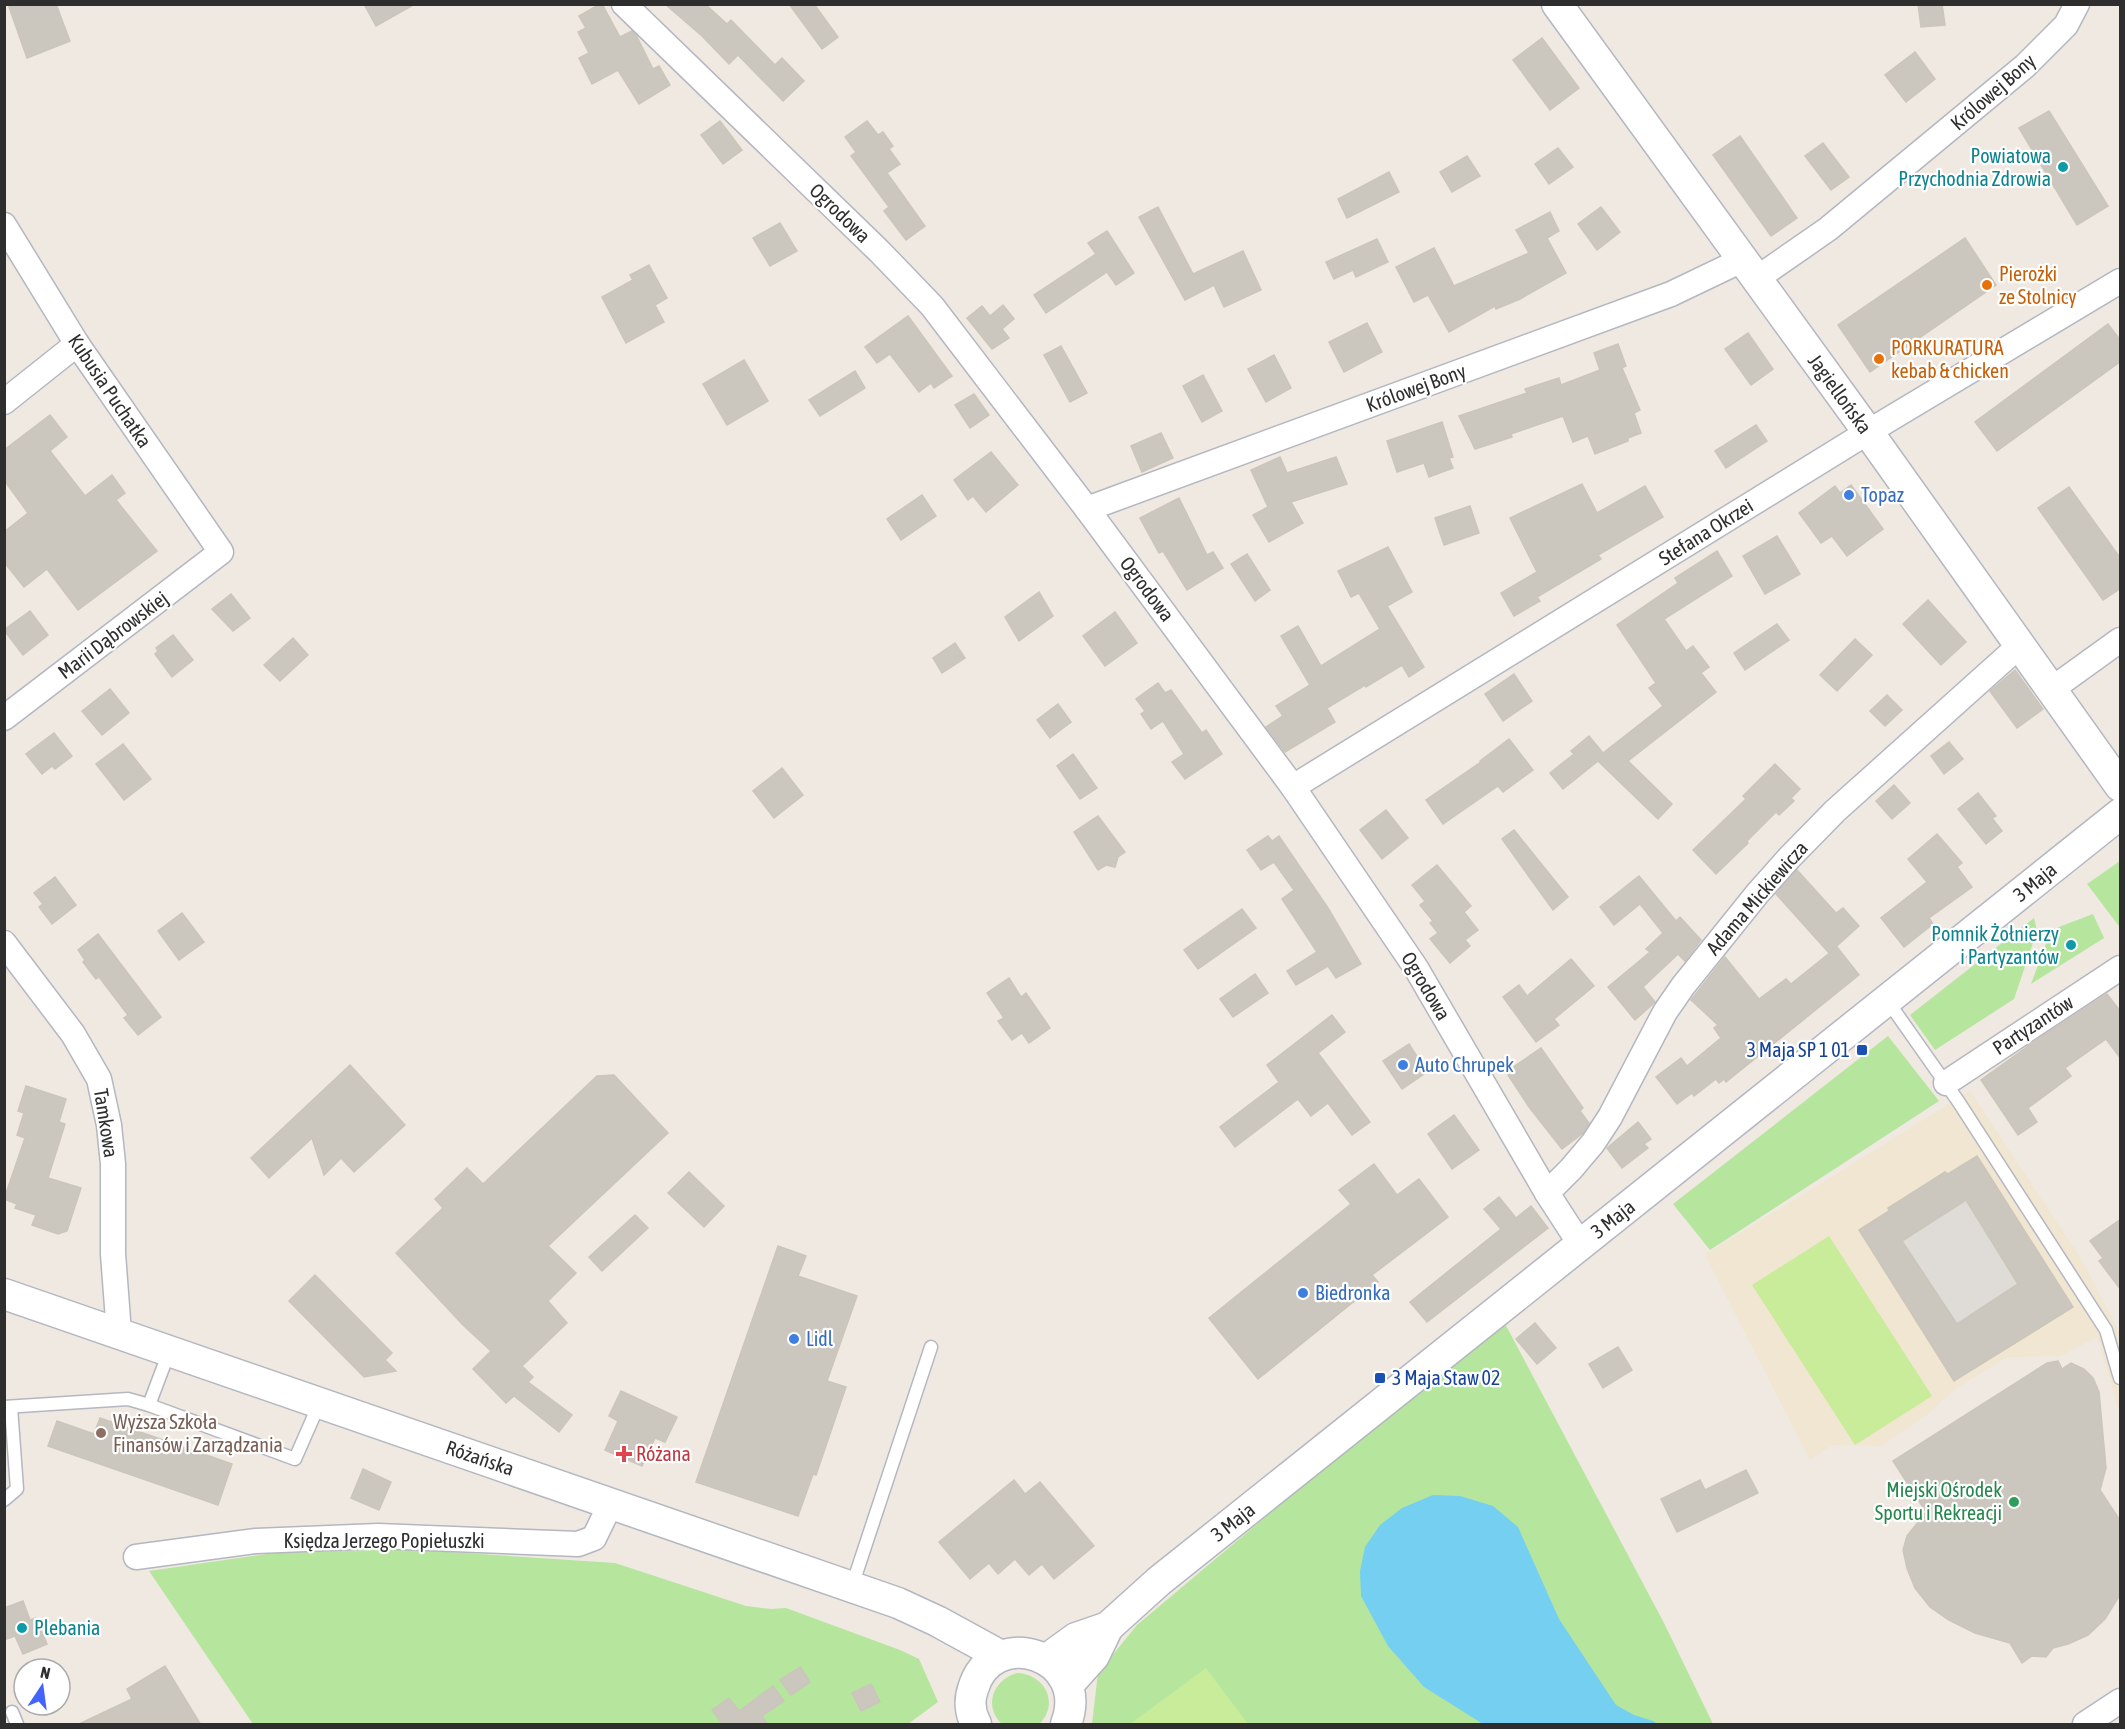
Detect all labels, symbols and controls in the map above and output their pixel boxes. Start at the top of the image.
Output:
street label: Królowej Bony [1946,49,2040,135]
place label: Powiatowa Przychodnia Zdrowia [1898,144,2051,190]
marker: Powiatowa Przychodnia Zdrowia [2056,160,2070,174]
street label: Ogrodowa [805,178,875,247]
place label: Pierożki ze Stolnicy [1999,262,2076,308]
marker: Pierożki ze Stolnicy [1980,278,1994,292]
street label: Kubusia Puchatka [64,330,157,452]
place label: PORKURATURA kebab & chicken [1891,336,2009,382]
street label: Jagiellońska [1804,349,1877,438]
marker: PORKURATURA kebab & chicken [1872,352,1886,366]
street label: Królowej Bony [1363,359,1469,416]
place label: Topaz [1861,483,1904,506]
marker: Topaz [1842,488,1856,502]
street label: Stefana Okrzei [1654,494,1757,570]
street label: Ogrodowa [1116,552,1179,626]
street label: Marii Dąbrowskiej [53,586,172,683]
street label: Adama Mickiewicza [1701,836,1812,959]
street label: 3 Maja [2009,857,2061,906]
place label: Pomnik Żołnierzy i Partyzantów [1931,922,2059,968]
marker: Pomnik Żołnierzy i Partyzantów [2064,938,2078,952]
street label: Ogrodowa [1397,948,1456,1024]
street label: Partyzantów [1988,990,2077,1059]
place label: 3 Maja SP 1 01 [1747,1038,1850,1061]
marker: 3 Maja SP 1 01 [1855,1043,1869,1057]
place label: Auto Chrupek [1415,1053,1514,1076]
marker: Auto Chrupek [1396,1058,1410,1072]
street label: Tamkowa [90,1087,123,1159]
street label: 3 Maja [1586,1195,1639,1243]
place label: Biedronka [1315,1281,1391,1304]
marker: Biedronka [1296,1286,1310,1300]
place label: Lidl [806,1327,834,1350]
marker: Lidl [787,1332,801,1346]
place label: 3 Maja Staw 02 [1392,1366,1500,1389]
marker: 3 Maja Staw 02 [1373,1371,1387,1385]
place label: Wyższa Szkoła Finansów i Zarządzania [113,1410,283,1456]
marker: Wyższa Szkoła Finansów i Zarządzania [94,1426,108,1440]
street label: Różańska [443,1435,517,1480]
place label: Różana [636,1442,691,1465]
marker: Różana [617,1447,631,1461]
place label: Miejski Ośrodek Sportu i Rekreacji [1875,1478,2002,1524]
marker: Miejski Ośrodek Sportu i Rekreacji [2007,1495,2021,1509]
street label: 3 Maja [1206,1498,1259,1546]
street label: Księdza Jerzego Popiełuszki [283,1529,485,1552]
place label: Plebania [34,1616,100,1639]
marker: Plebania [15,1621,29,1635]
north arrow [12,1657,72,1717]
text: N [39,1663,52,1682]

